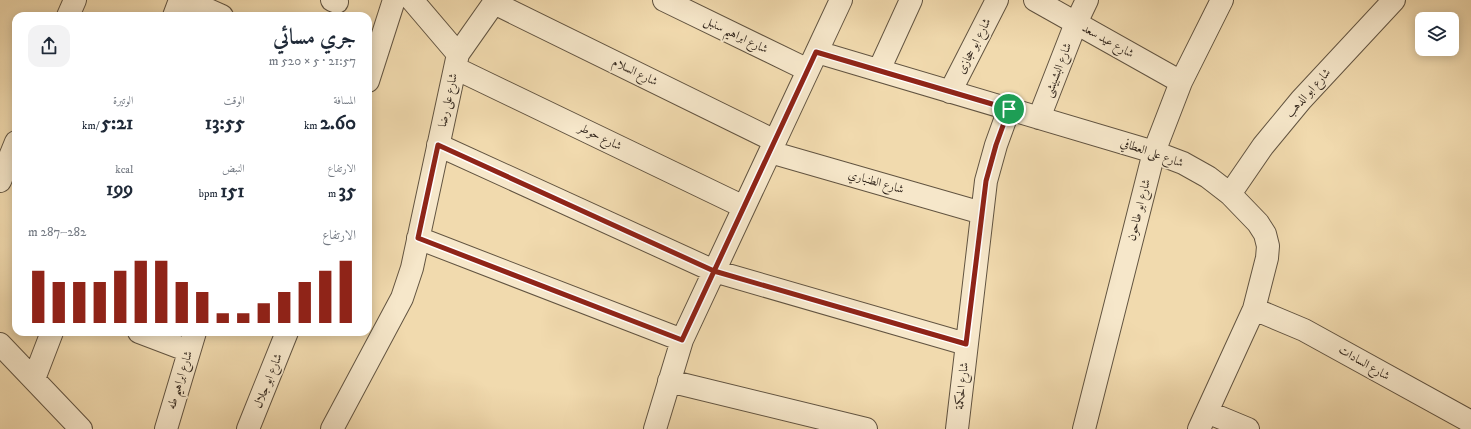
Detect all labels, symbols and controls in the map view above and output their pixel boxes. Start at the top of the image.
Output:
map controls [1415,12,1459,56]
button: layers [1415,12,1459,56]
street label: شارع ابراهيم سنبل [700,13,771,61]
street label: شارع ابو حجازى [954,16,997,78]
street label: شارع عيد سعد [1078,21,1137,64]
text: جري مسائي [273,24,356,51]
button: share [28,25,70,67]
street label: شارع البشبيشى [1041,41,1078,100]
text: 21:57 · 5 × 520 m [269,53,356,69]
street label: شارع السلام [609,55,660,92]
street label: شارع ابو الدهب [1282,65,1336,123]
street label: شارع على رضا [435,72,464,129]
pin [992,92,1026,126]
text: الوتيرة [113,94,133,108]
text: الوقت [224,94,245,108]
text: المسافة [334,94,356,108]
icon: arrive [998,98,1020,120]
text: 5:21 [101,111,133,136]
text: 13:55 [205,111,245,136]
text: 2.60 [320,111,356,136]
text: /km [82,119,101,133]
text: km [304,119,320,133]
street label: شارع حوطر [573,119,624,157]
street label: شارع على العطافي [1118,135,1186,174]
text: النبض [222,162,245,176]
text: الارتفاع [327,162,356,176]
text: kcal [115,163,133,177]
street label: شارع الطنباري [846,167,906,200]
text: 199 [106,177,133,202]
street label: شارع ابو طاحون [1124,177,1157,243]
text: 151 [220,179,245,204]
text: 35 [339,179,356,204]
text: bpm [199,187,220,201]
text: m [328,187,339,201]
text: 282–287 m [28,224,86,240]
text: الارتفاع [322,227,356,243]
street label: شارع السادات [1334,342,1392,386]
street label: شارع ابراهيم طه [164,349,200,412]
street label: شارع ابو جلال [250,351,289,412]
street label: شارع الحكمة [952,361,975,411]

